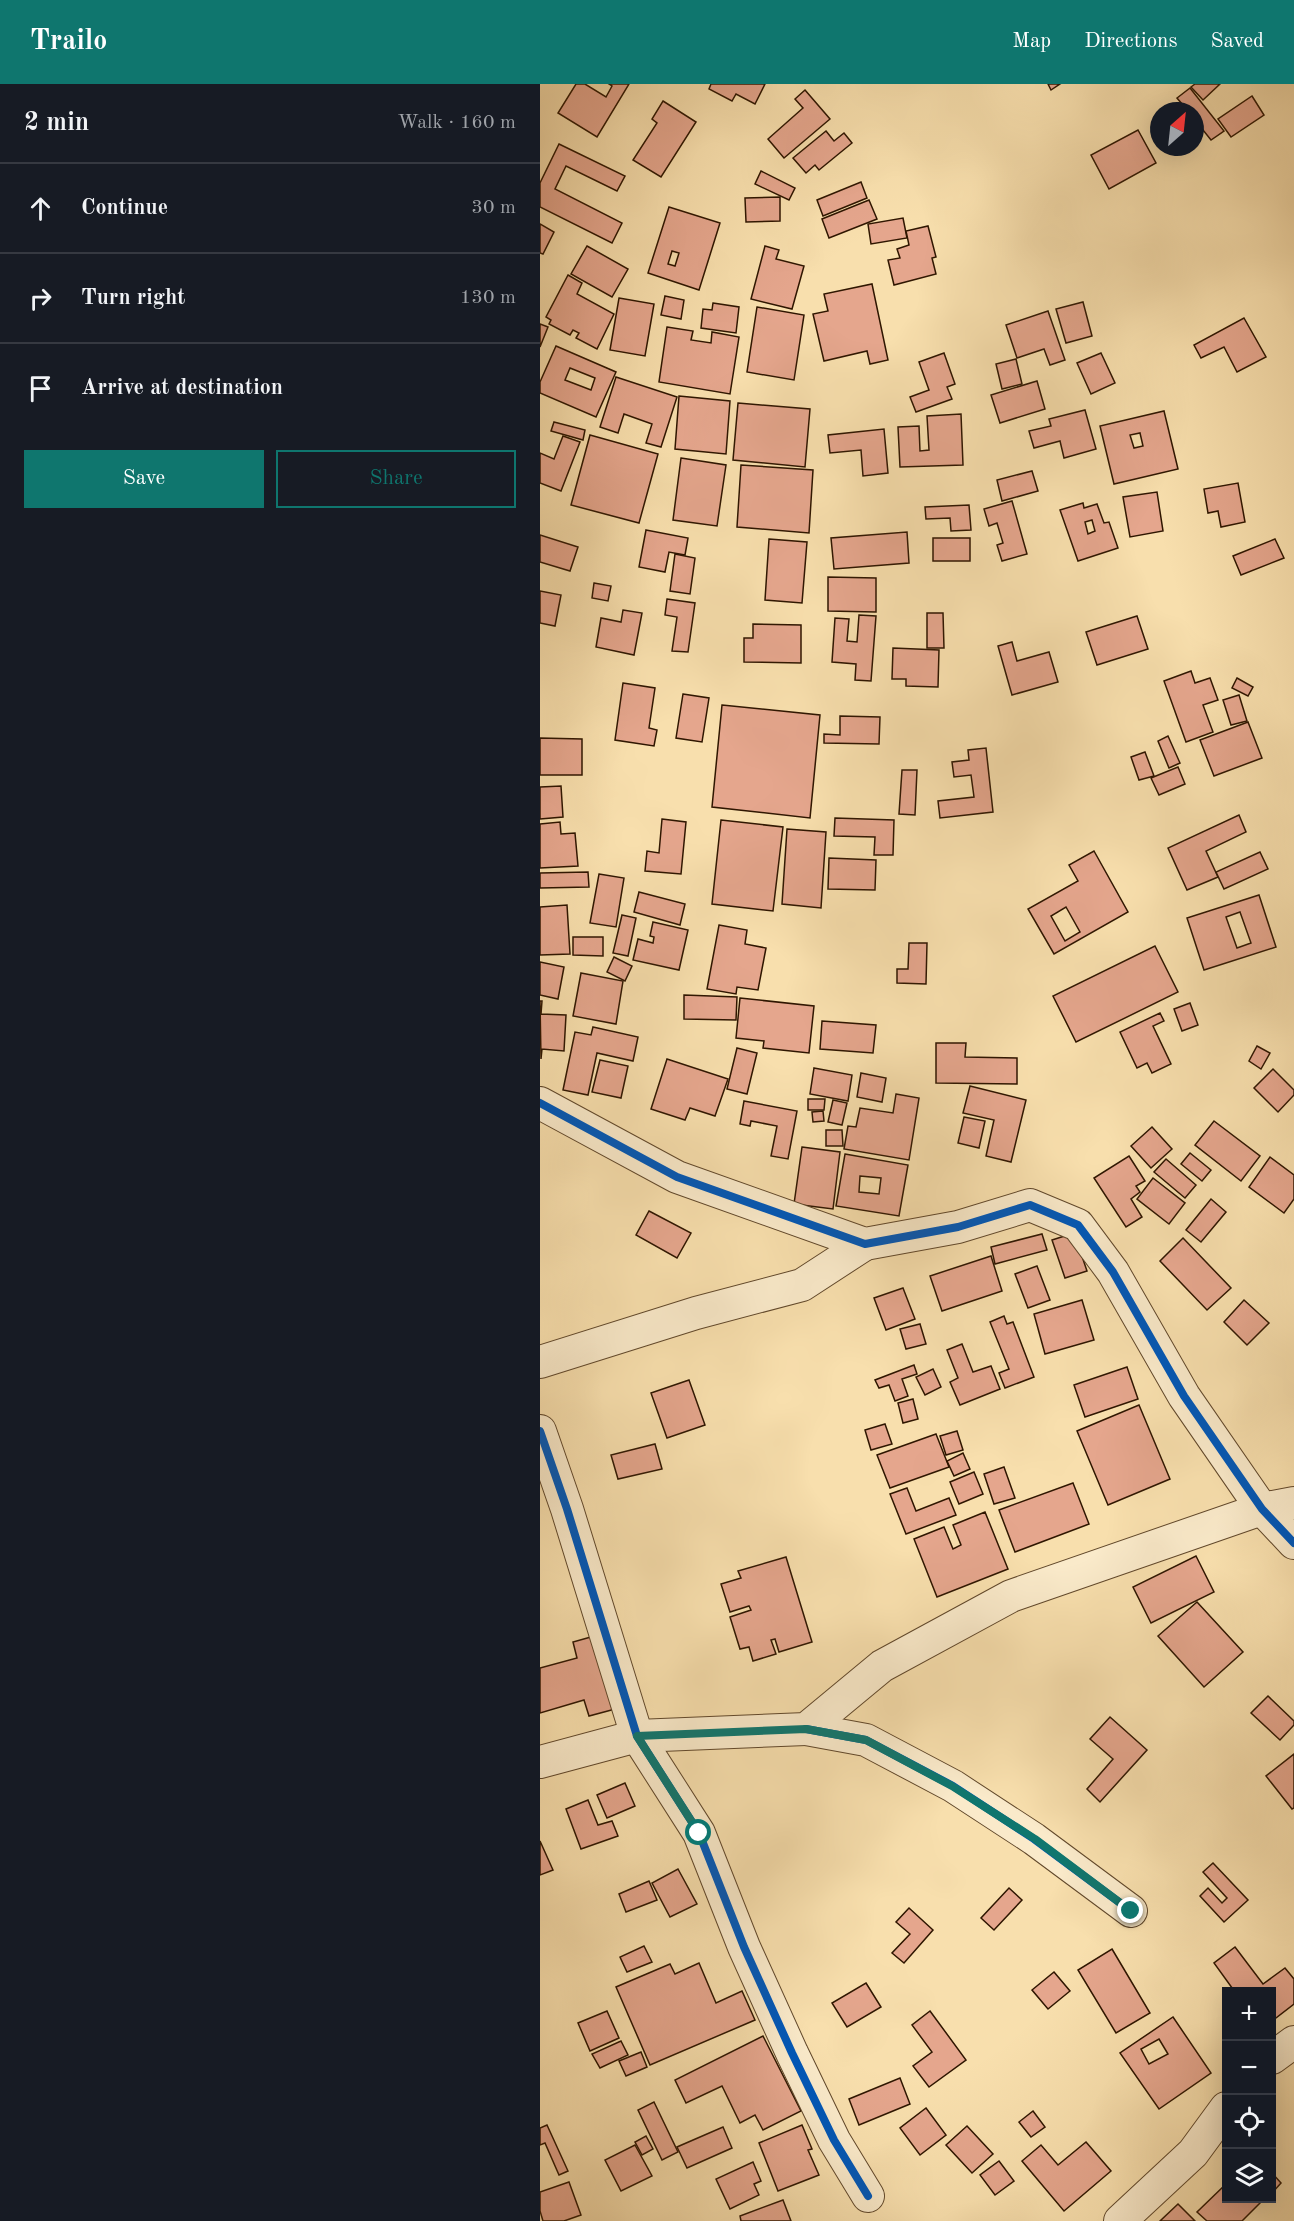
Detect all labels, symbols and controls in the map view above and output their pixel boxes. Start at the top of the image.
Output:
text: Trailo [30,28,107,56]
text: Map [1012,31,1051,52]
text: Directions [1084,31,1178,52]
text: Saved [1211,31,1264,52]
north arrow [1150,102,1204,156]
text: 2 min [24,110,89,136]
text: Walk · 160 m [397,113,516,133]
icon: ahead [24,192,57,225]
text: Continue [81,197,168,219]
text: 30 m [471,198,516,218]
icon: right [24,282,57,315]
text: Turn right [81,287,185,309]
text: 130 m [460,288,516,308]
icon: arrive [24,372,57,405]
text: Arrive at destination [81,377,283,399]
button: Save [24,450,264,508]
button: Share [276,450,516,508]
route start [685,1819,711,1845]
route end [1117,1897,1143,1923]
map controls [1222,1987,1276,2203]
button: + [1222,1987,1276,2041]
button: − [1222,2041,1276,2095]
button: locate [1222,2095,1276,2149]
button: layers [1222,2149,1276,2203]

